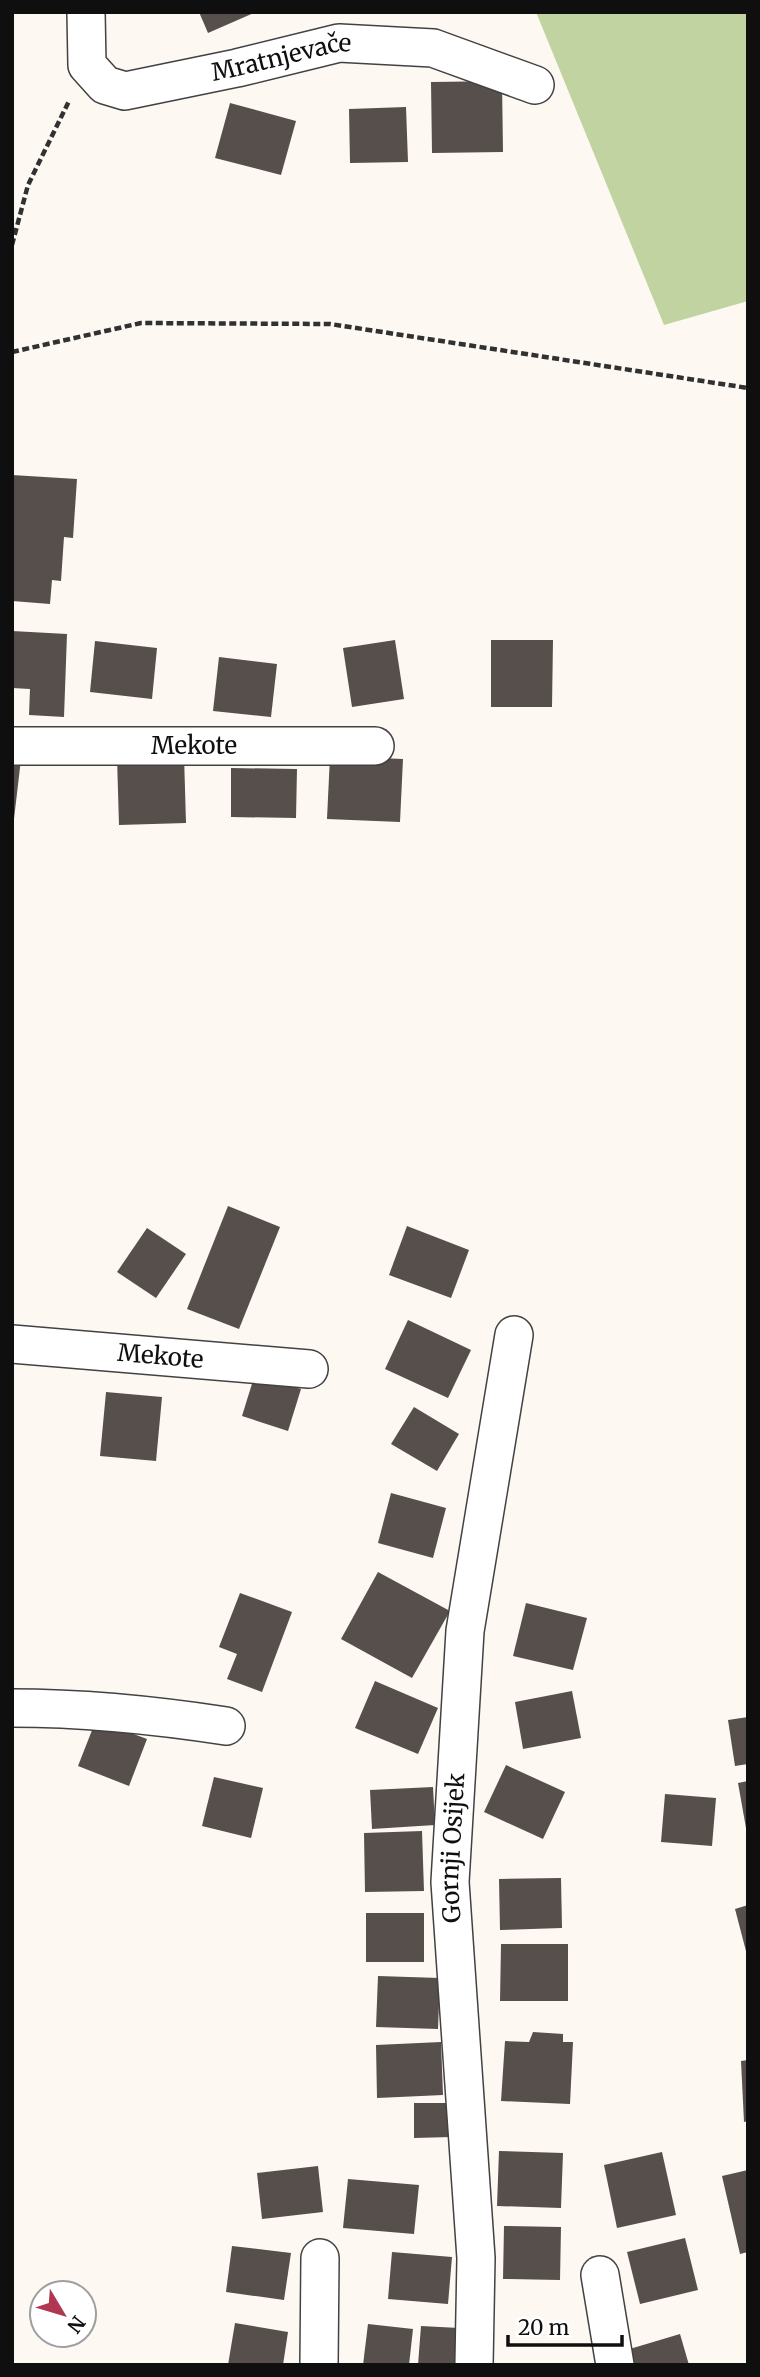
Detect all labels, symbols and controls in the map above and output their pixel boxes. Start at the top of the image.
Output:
street label: Mratnjevače [209,27,352,88]
street label: Mekote [151,730,237,761]
street label: Mekote [116,1337,205,1375]
street label: Gornji Osijek [434,1771,472,1924]
north arrow [28,2279,98,2349]
scale bar [508,2304,622,2348]
text: N [62,2311,90,2338]
text: 20 m [518,2314,570,2341]

